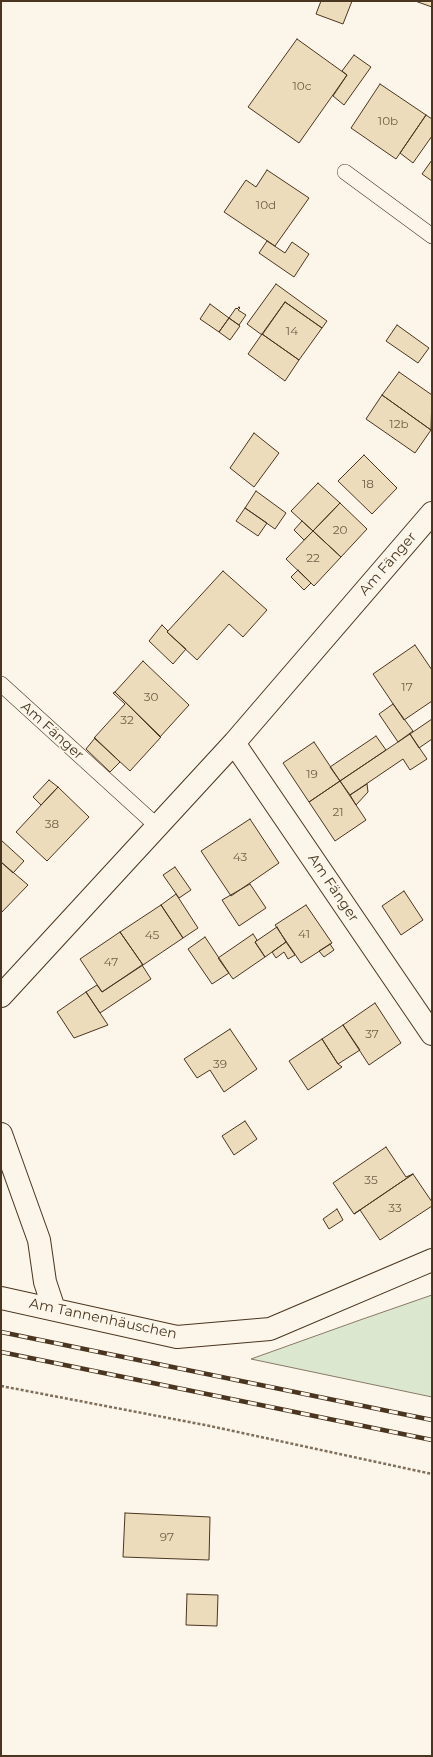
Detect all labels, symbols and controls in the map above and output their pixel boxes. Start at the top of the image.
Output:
house number: 10c [292,79,312,93]
house number: 10b [378,114,398,128]
house number: 10d [256,198,276,212]
house number: 14 [286,324,298,338]
house number: 12b [389,417,409,431]
house number: 18 [362,477,374,491]
house number: 20 [333,523,347,537]
street label: Am Fänger [356,529,420,599]
house number: 22 [306,551,320,565]
house number: 17 [401,680,413,694]
house number: 30 [144,690,158,704]
street label: Am Fänger [17,698,87,764]
house number: 32 [120,713,134,727]
house number: 19 [306,767,318,781]
house number: 21 [332,805,344,819]
house number: 38 [45,817,59,831]
house number: 43 [233,850,247,864]
street label: Am Fänger [304,851,362,925]
house number: 41 [298,927,310,941]
house number: 45 [145,928,159,942]
house number: 47 [104,955,118,969]
house number: 37 [365,1027,379,1041]
house number: 39 [213,1057,227,1071]
house number: 35 [364,1173,378,1187]
house number: 33 [388,1201,402,1215]
street label: Am Tannenhäuschen [28,1295,178,1343]
house number: 97 [160,1530,174,1544]

